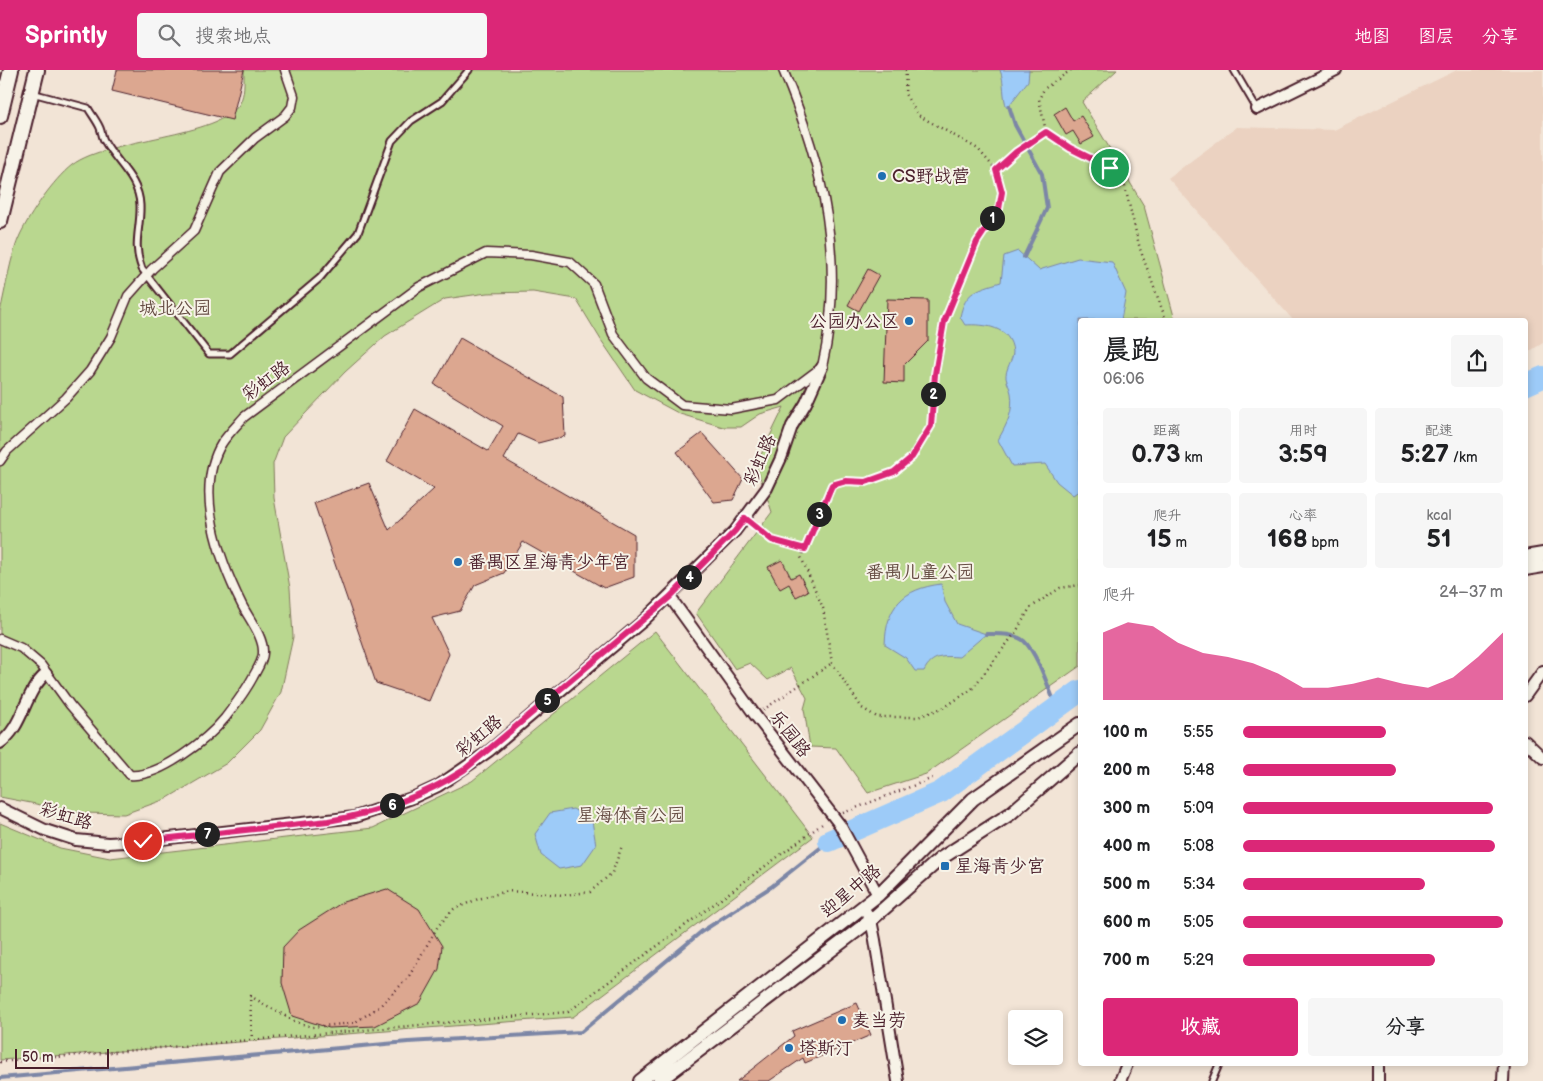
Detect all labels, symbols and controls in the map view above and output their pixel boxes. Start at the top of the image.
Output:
search box [137,13,487,58]
text: Sprintly [25,21,107,50]
icon: search [155,21,183,49]
text: 搜索地点 [195,25,271,48]
text: 地图 [1354,26,1390,47]
text: 图层 [1418,26,1454,47]
text: 分享 [1482,26,1518,47]
pin [1089,147,1131,189]
icon: arrive [1096,154,1124,182]
place label: CS野战营 [892,166,970,187]
marker: CS野战营 [876,170,888,182]
pin: 1 [980,206,1004,230]
text: 1 [990,210,995,227]
park label: 城北公园 [139,298,211,319]
place label: 公园办公区 [809,311,899,332]
marker: 公园办公区 [903,315,915,327]
text: 晨跑 [1103,334,1159,367]
button: share [1451,335,1503,387]
street label: 彩虹路 [238,357,294,405]
text: 06:06 [1103,370,1145,389]
pin: 2 [920,382,946,406]
text: 2 [929,386,938,403]
text: 距离 [1153,422,1181,439]
text: 用时 [1289,422,1317,439]
text: 配速 [1425,422,1453,439]
street label: 彩虹路 [739,431,781,489]
text: 0.73 [1131,439,1181,470]
text: 3:59 [1278,439,1328,470]
text: 5:27 [1400,439,1449,470]
text: km [1181,449,1203,466]
text: /km [1449,449,1478,466]
pin: 3 [806,502,832,526]
text: 3 [815,506,824,523]
text: 爬升 [1153,507,1181,524]
text: 心率 [1289,507,1317,524]
text: kcal [1426,507,1452,524]
text: 15 [1147,524,1172,555]
text: 168 [1267,524,1308,555]
text: 51 [1427,524,1451,555]
text: m [1172,534,1187,551]
text: bpm [1308,534,1339,551]
place label: 番禺区星海青少年宫 [468,552,630,573]
marker: 番禺区星海青少年宫 [452,556,464,568]
park label: 番禺儿童公园 [866,562,974,583]
pin: 4 [676,564,702,590]
text: 4 [685,569,694,586]
text: 24–37 m [1439,583,1503,602]
text: 爬升 [1103,586,1135,605]
pin: 5 [534,688,560,712]
text: 5 [543,692,552,709]
street label: 乐园路 [765,706,815,762]
street label: 彩虹路 [452,711,506,761]
text: 100 m [1103,723,1148,742]
text: 5:55 [1183,723,1214,742]
text: 200 m [1103,761,1150,780]
text: 5:48 [1183,761,1215,780]
pin: 6 [380,792,404,818]
text: 6 [388,797,397,814]
street label: 彩虹路 [37,798,95,834]
text: 300 m [1103,799,1150,818]
text: 5:09 [1183,799,1214,818]
park label: 星海体育公园 [577,805,685,826]
pin [122,820,164,862]
pin: 7 [194,822,220,846]
text: 7 [204,826,211,843]
icon: check [129,827,157,855]
text: 400 m [1103,837,1150,856]
text: 5:08 [1183,837,1214,856]
place label: 星海青少宫 [955,856,1045,877]
street label: 迎星中路 [817,860,885,922]
marker: 星海青少宫 [939,860,951,872]
text: 500 m [1103,875,1150,894]
text: 5:34 [1183,875,1215,894]
text: 600 m [1103,913,1151,932]
text: 5:05 [1183,913,1214,932]
text: 700 m [1103,951,1150,970]
text: 5:29 [1183,951,1214,970]
button: 收藏 [1103,998,1298,1056]
button: 分享 [1308,998,1503,1056]
place label: 麦当劳 [852,1010,906,1031]
map controls [1008,1010,1063,1065]
button: layers [1008,1010,1063,1065]
marker: 麦当劳 [836,1014,848,1026]
place label: 塔斯汀 [799,1038,853,1059]
marker: 塔斯汀 [783,1042,795,1054]
scale bar [15,1046,109,1069]
text: 50 m [22,1049,54,1066]

